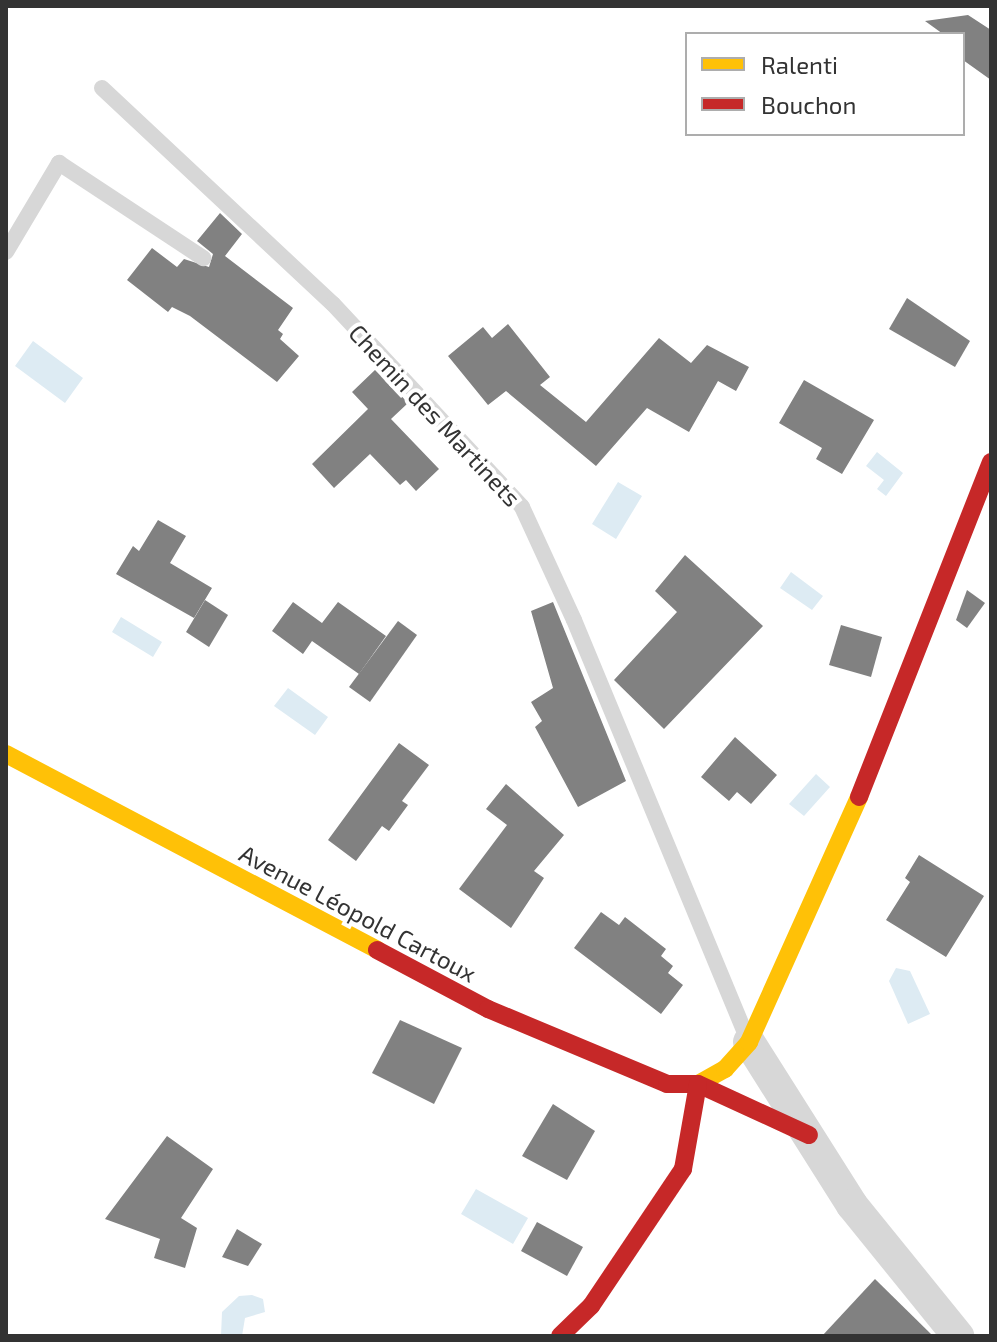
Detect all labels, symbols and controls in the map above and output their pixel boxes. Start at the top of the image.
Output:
legend [685,32,965,136]
text: Ralenti [761,50,838,79]
text: Bouchon [761,90,856,119]
street label: Chemin des Martinets [343,318,527,512]
street label: Avenue Léopold Cartoux [235,838,481,988]

